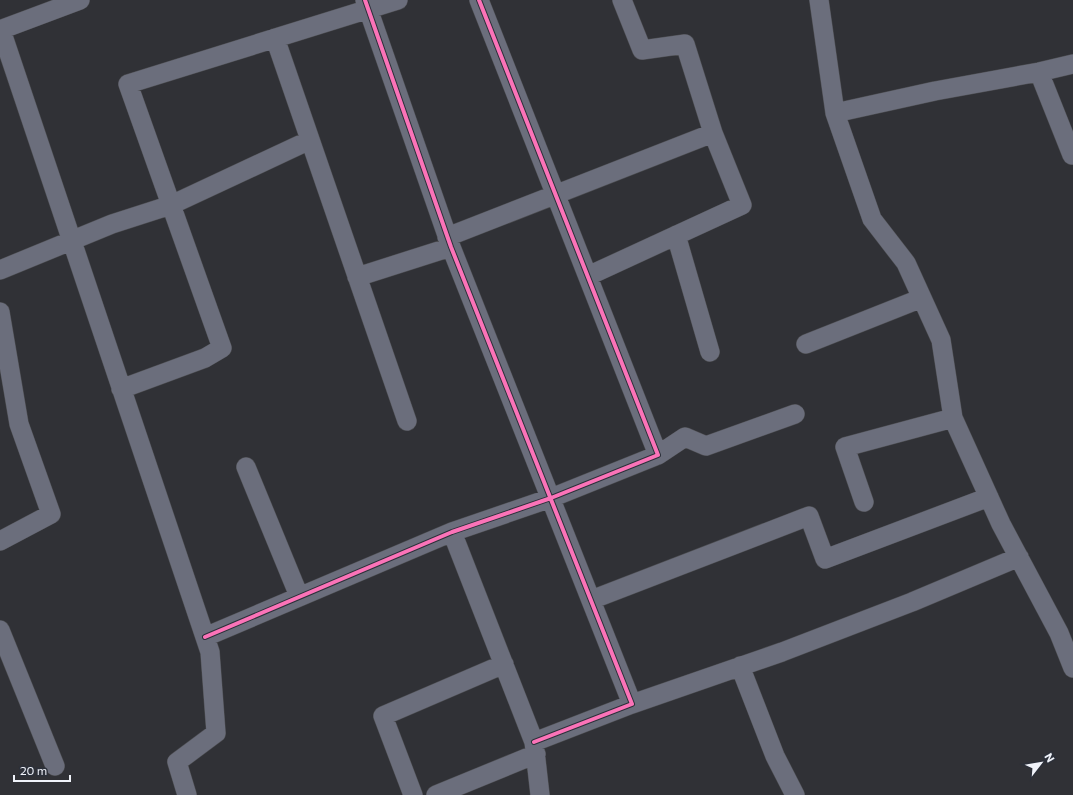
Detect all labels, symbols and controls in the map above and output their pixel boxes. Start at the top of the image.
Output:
north arrow [1021,743,1061,783]
text: N [1042,751,1058,764]
scale bar [14,757,70,783]
text: 20 m [20,763,47,777]

